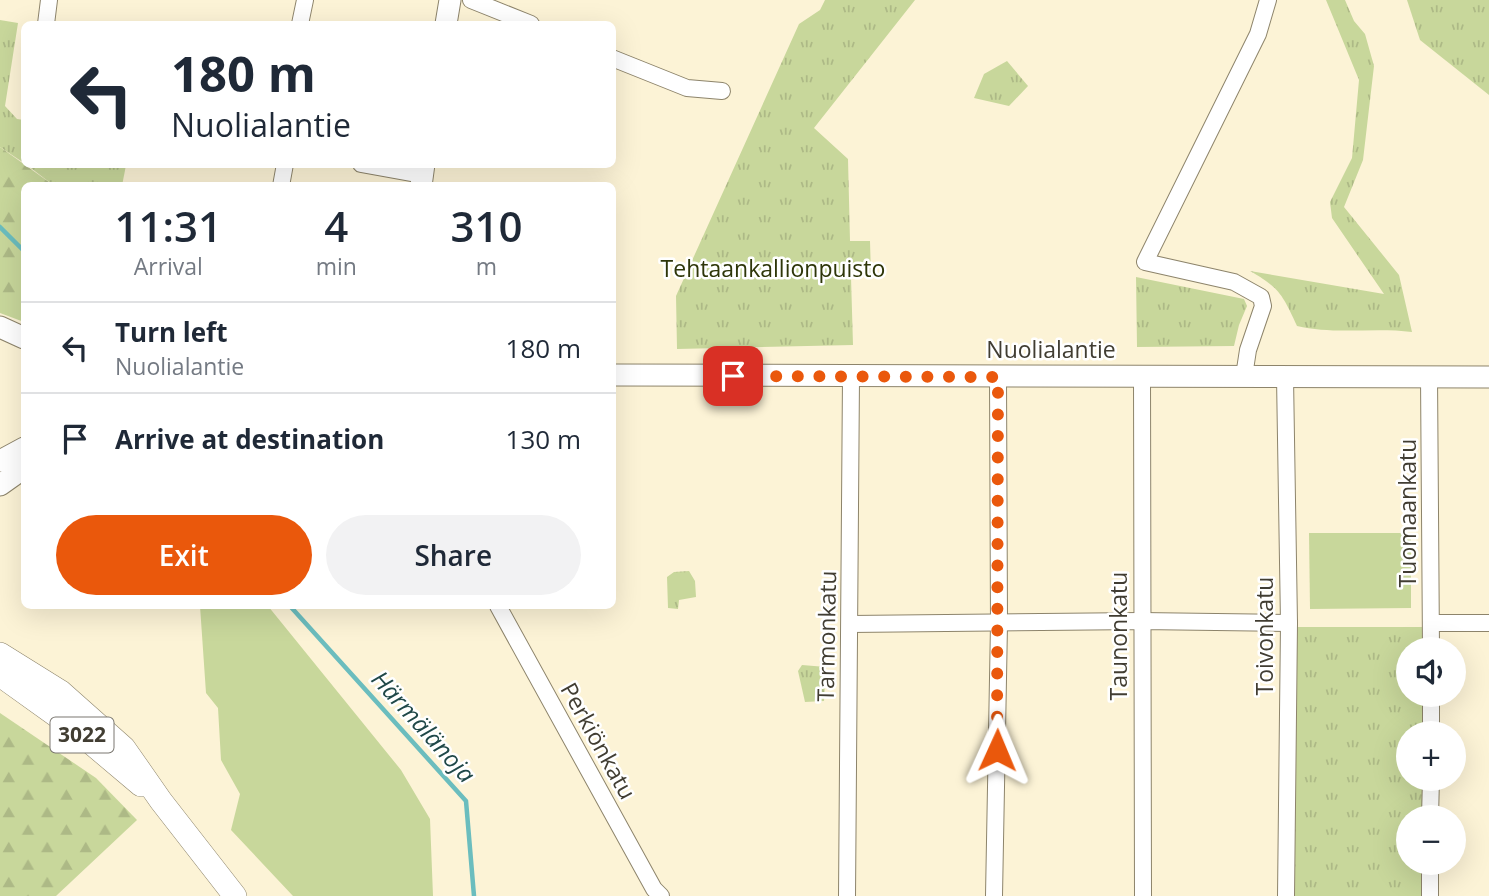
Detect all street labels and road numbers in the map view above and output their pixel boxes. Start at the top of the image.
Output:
street label: Nuolialantie [986,333,1116,365]
street label: Tuomaankatu [1391,439,1423,587]
street label: Tarmonkatu [809,570,843,702]
street label: Taunonkatu [1102,572,1134,700]
street label: Toivonkatu [1248,577,1280,695]
street label: Perkiönkatu [554,676,644,805]
road number: 3022 [50,718,114,752]

